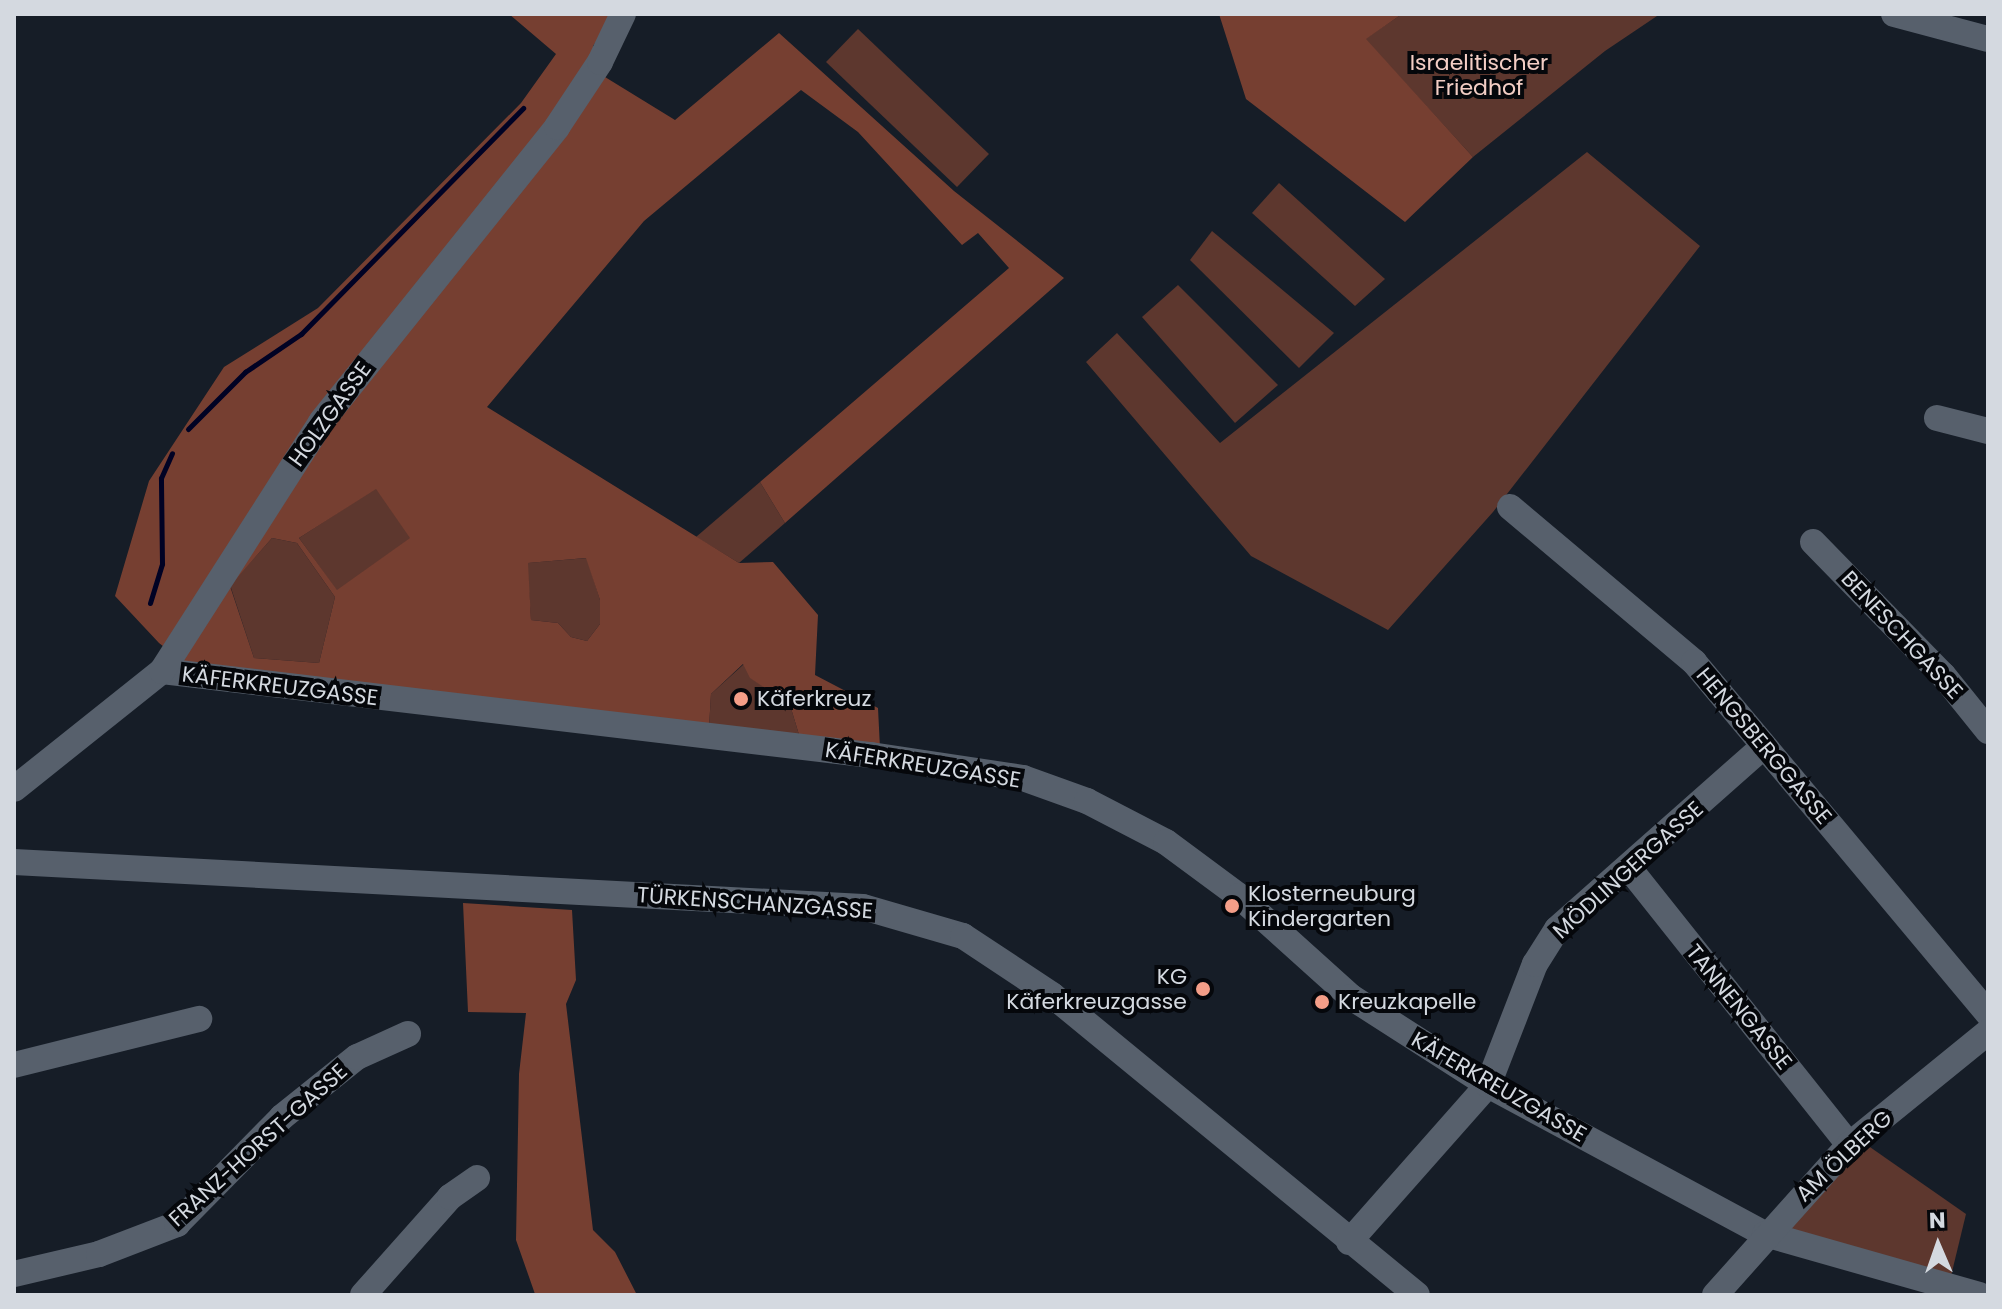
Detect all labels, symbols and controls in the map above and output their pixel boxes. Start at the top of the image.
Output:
park label: Israelitischer Friedhof [1410,49,1548,100]
street label: HOLZGASSE [283,356,377,472]
street label: BENESCHGASSE [1836,565,1968,705]
street label: KÄFERKREUZGASSE [180,661,380,711]
street label: HENGSBERGGASSE [1691,662,1837,830]
place label: Käferkreuz [757,686,871,712]
marker: Käferkreuz [732,690,750,708]
street label: KÄFERKREUZGASSE [823,737,1023,793]
street label: MÖDLINGERGASSE [1547,796,1709,944]
place label: Klosterneuburg Kindergarten [1248,880,1416,932]
street label: TÜRKENSCHANZGASSE [636,882,874,924]
marker: Klosterneuburg Kindergarten [1223,897,1241,915]
street label: TANNENGASSE [1680,939,1798,1075]
place label: KG Käferkreuzgasse [1006,963,1187,1014]
marker: KG Käferkreuzgasse [1194,980,1212,998]
place label: Kreuzkapelle [1338,989,1476,1015]
marker: Kreuzkapelle [1313,993,1331,1011]
street label: KÄFERKREUZGASSE [1407,1026,1591,1148]
street label: FRANZ-HORST-GASSE [163,1058,353,1232]
street label: AM ÖLBERG [1790,1105,1898,1207]
north arrow [1898,1205,1978,1285]
text: N [1928,1205,1946,1236]

